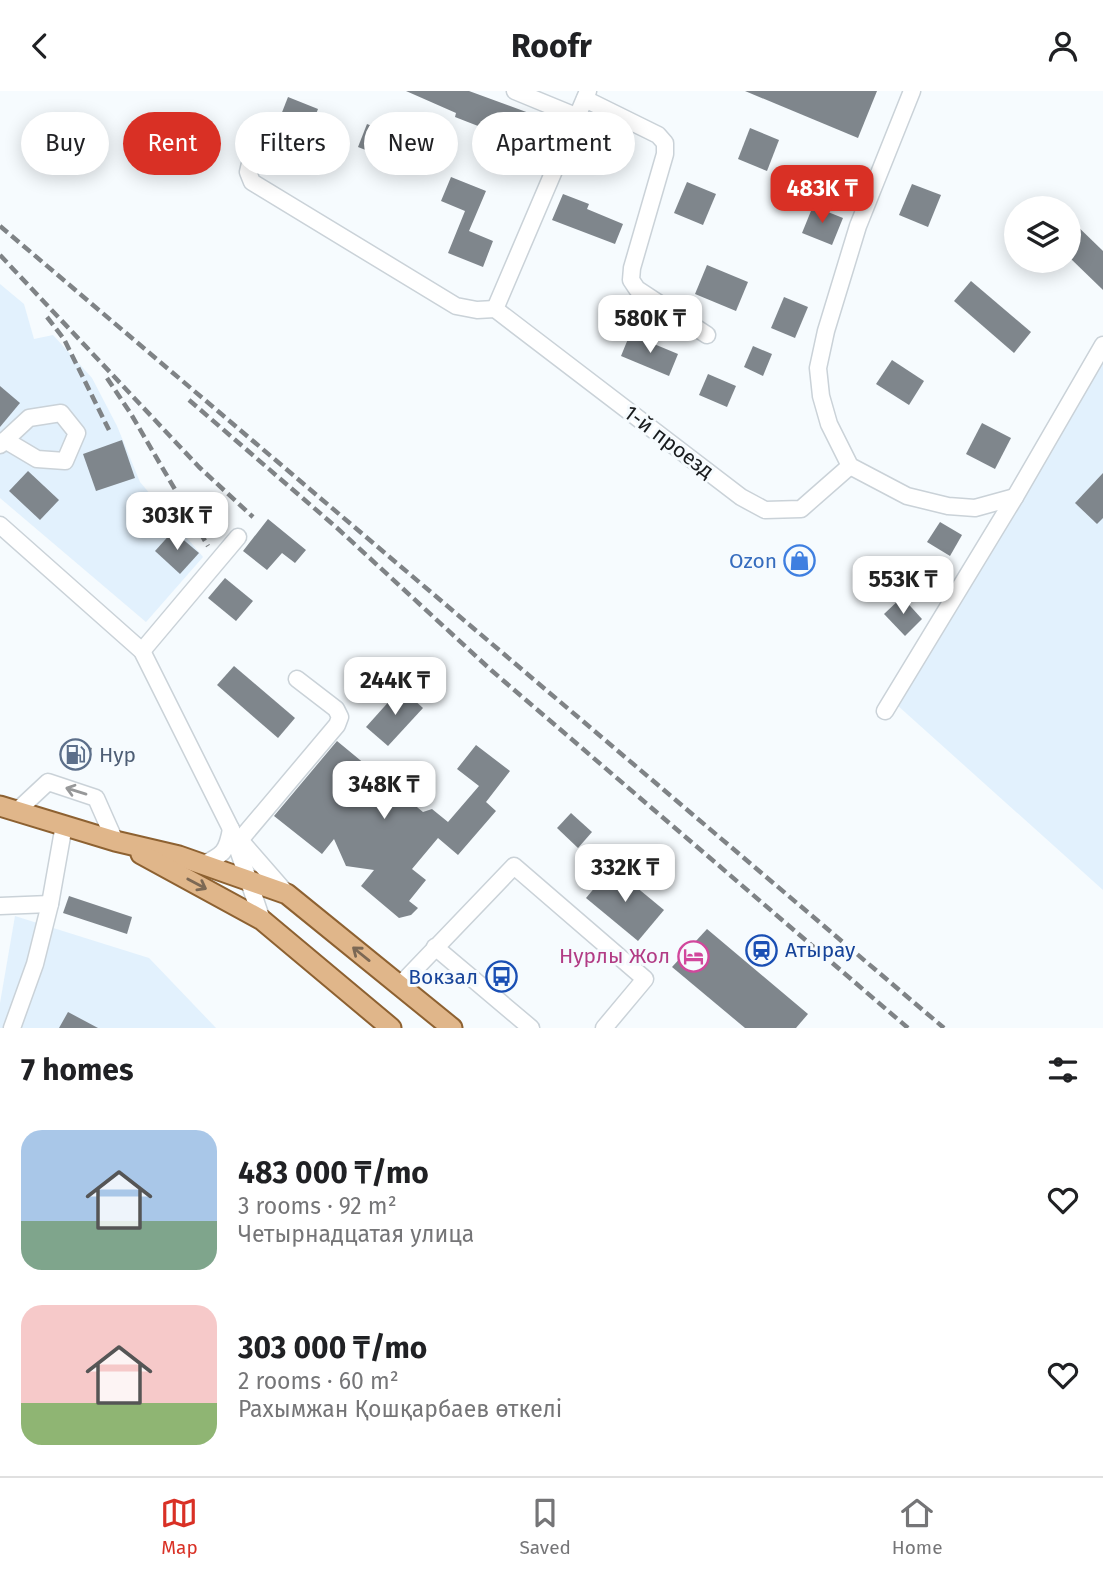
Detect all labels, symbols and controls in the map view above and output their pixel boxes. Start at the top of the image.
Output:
icon: back [21,27,59,65]
text: Roofr [511,27,592,65]
icon: person [1044,27,1082,65]
chip: Buy [21,112,109,175]
chip: Rent [123,112,221,175]
chip: Filters [235,112,350,175]
chip: New [364,112,458,175]
chip: Apartment [472,112,635,175]
pin: 483K ₸ [765,165,879,225]
text: 483K ₸ [787,174,857,202]
map controls [1004,196,1081,273]
button: layers [1004,196,1081,273]
pin: 580K ₸ [593,295,707,355]
text: 580K ₸ [614,304,686,332]
street label: 1-й проезд [619,400,719,484]
pin: 303K ₸ [120,493,234,552]
text: 303K ₸ [142,501,212,529]
shop icon: Ozon [783,544,817,578]
place label: Ozon [729,548,777,574]
pin: 553K ₸ [846,557,960,616]
text: 553K ₸ [869,565,937,593]
pin: 244K ₸ [338,657,452,717]
text: 244K ₸ [360,666,430,694]
fuel station icon: Нур [59,738,93,772]
place label: Нур [99,742,136,768]
pin: 348K ₸ [327,761,441,821]
text: 348K ₸ [349,770,419,798]
one-way arrow [65,784,87,797]
pin: 332K ₸ [568,845,682,904]
text: 332K ₸ [591,853,659,881]
one-way arrow [186,878,207,891]
station icon: Атырау [745,933,779,967]
place label: Атырау [785,937,856,963]
hotel icon: Нурлы Жол [676,939,710,973]
place label: Нурлы Жол [559,943,670,969]
one-way arrow [353,946,371,961]
bus stop icon: Вокзал [484,960,518,994]
place label: Вокзал [408,964,478,990]
icon: filters [1044,1051,1082,1089]
text: 7 homes [21,1052,133,1088]
text: 483 000 ₸/mo [238,1155,429,1191]
icon: home [77,1158,161,1242]
icon: heart [1044,1181,1082,1219]
text: 3 rooms · 92 m² [238,1192,397,1220]
text: Четырнадцатая улица [238,1220,474,1248]
text: 303 000 ₸/mo [238,1330,427,1366]
icon: home [77,1333,161,1417]
icon: heart [1044,1356,1082,1394]
text: 2 rooms · 60 m² [238,1367,399,1395]
text: Рахымжан Қошқарбаев өткелі [238,1395,562,1423]
tab: Map [160,1494,198,1559]
tab: Saved [519,1494,571,1559]
tab: Home [892,1494,942,1559]

